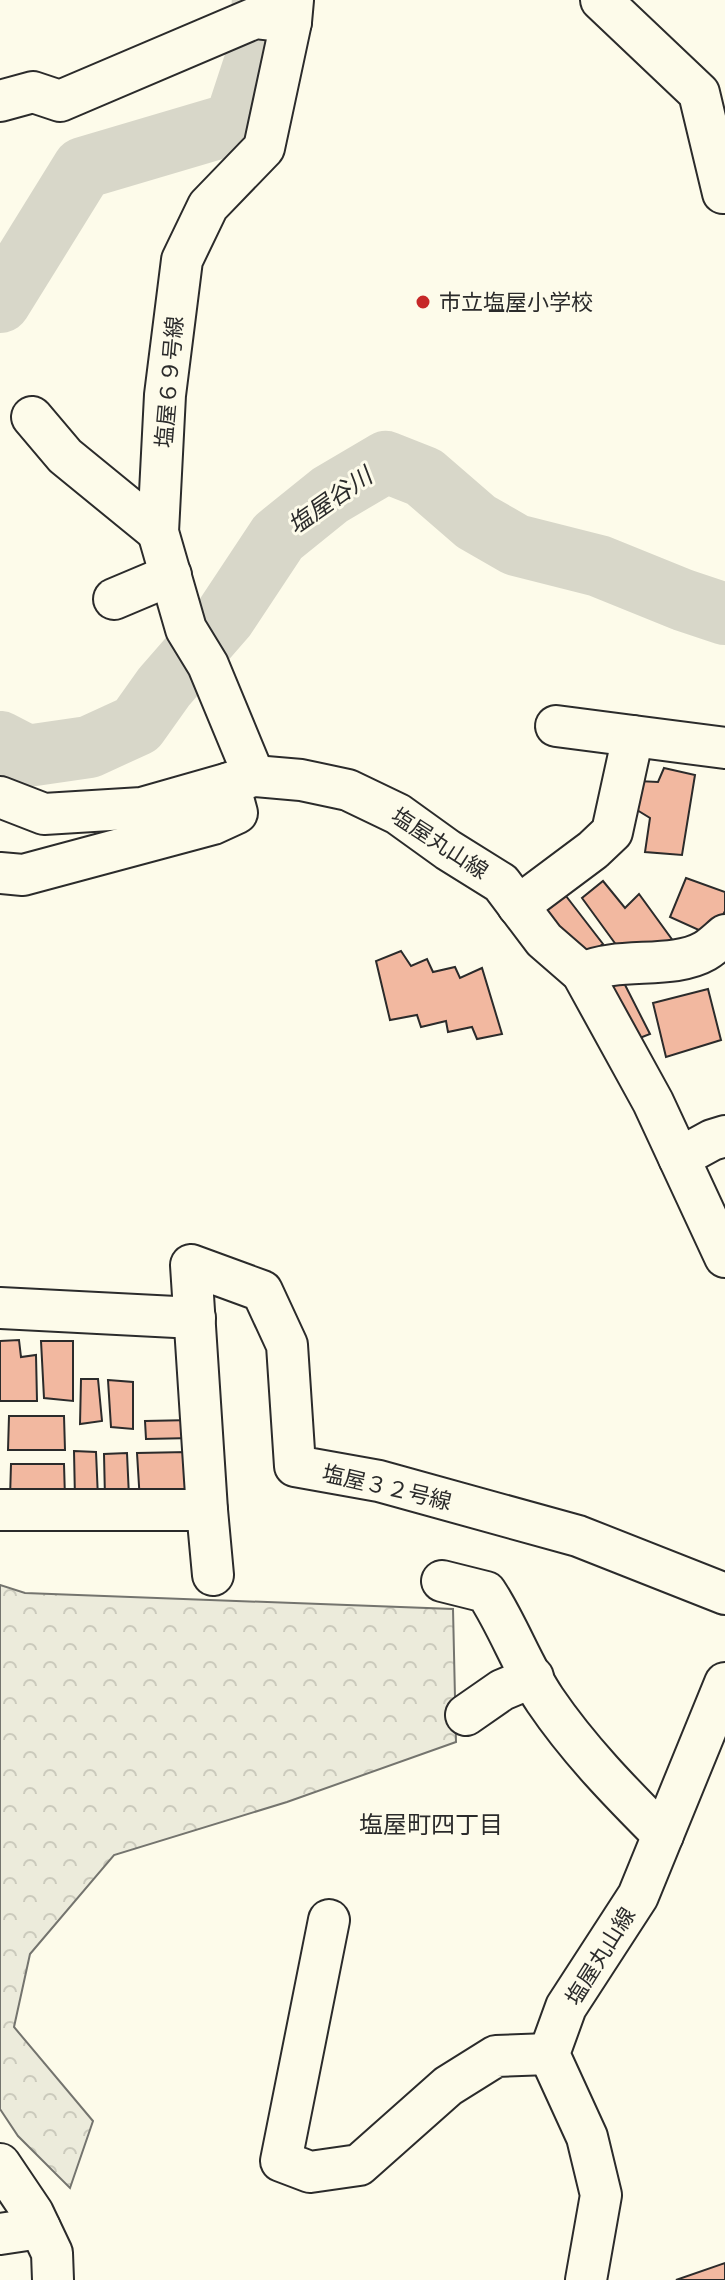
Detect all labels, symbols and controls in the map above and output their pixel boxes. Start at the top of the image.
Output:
place label: 市立塩屋小学校 [439,288,593,315]
marker: 市立塩屋小学校 [414,293,432,311]
street label: 塩屋６９号線 [149,315,188,449]
water label: 塩屋谷川 [282,459,379,539]
street label: 塩屋丸山線 [387,801,494,884]
street label: 塩屋３２号線 [320,1459,454,1515]
district label: 塩屋町四丁目 [359,1809,503,1838]
street label: 塩屋丸山線 [559,1902,640,2010]

